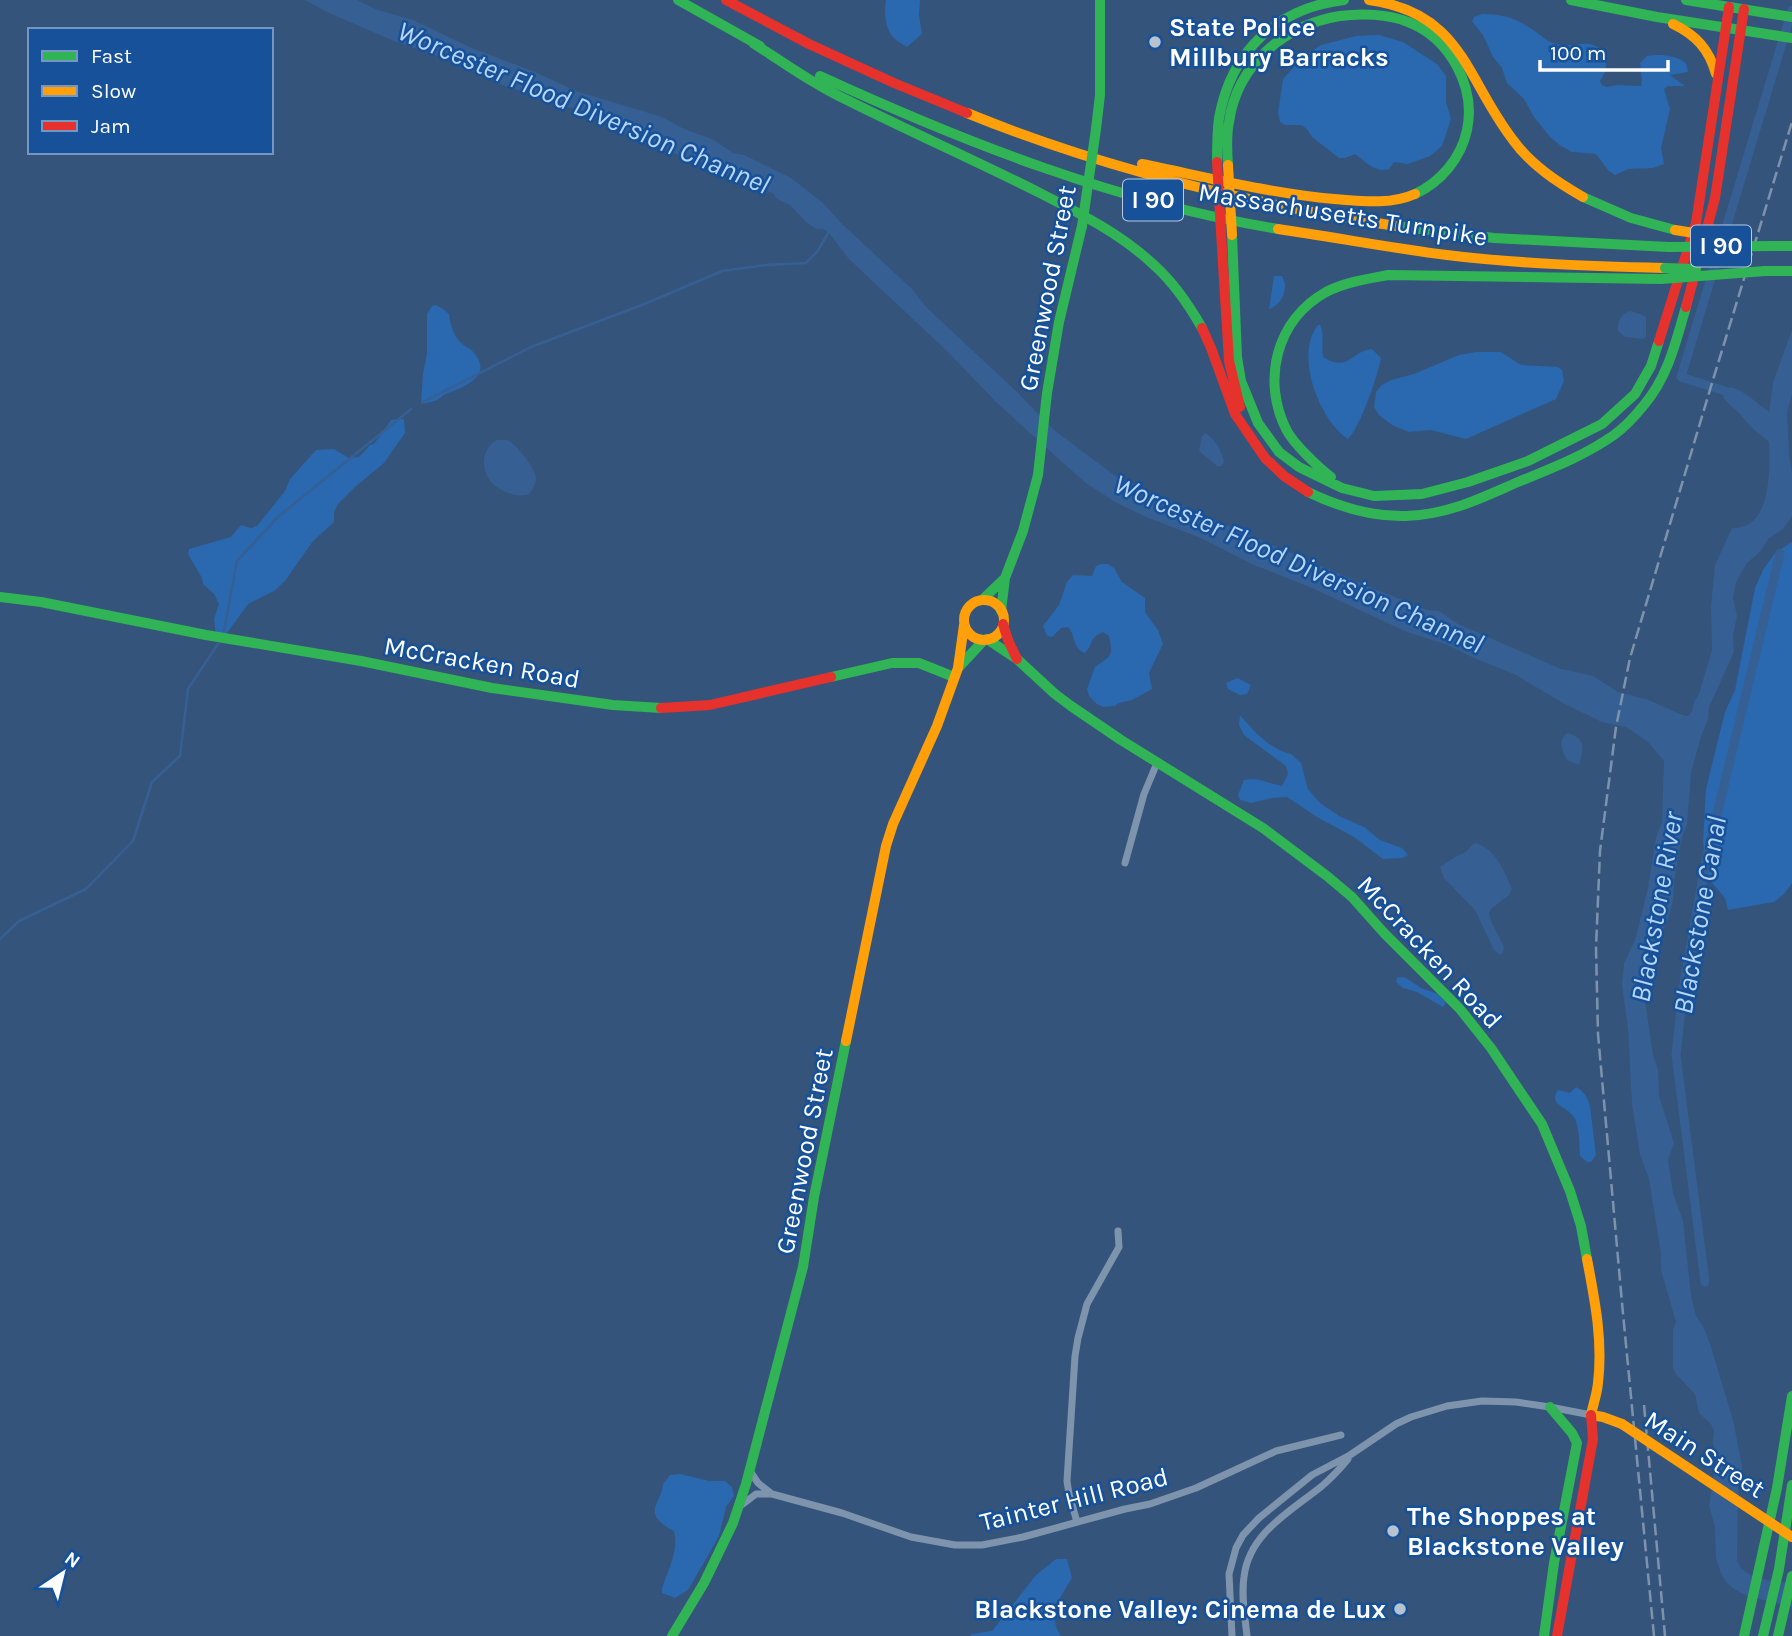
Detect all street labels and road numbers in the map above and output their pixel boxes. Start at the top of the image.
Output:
street label: Massachusetts Turnpike [1196,176,1490,253]
road number: I 90 [1123,180,1183,220]
street label: Greenwood Street [1012,182,1083,394]
road number: I 90 [1691,226,1751,267]
street label: McCracken Road [382,630,582,695]
street label: McCracken Road [1351,869,1509,1035]
street label: Greenwood Street [769,1045,840,1257]
street label: Main Street [1639,1404,1771,1505]
street label: Tainter Hill Road [977,1461,1171,1538]

